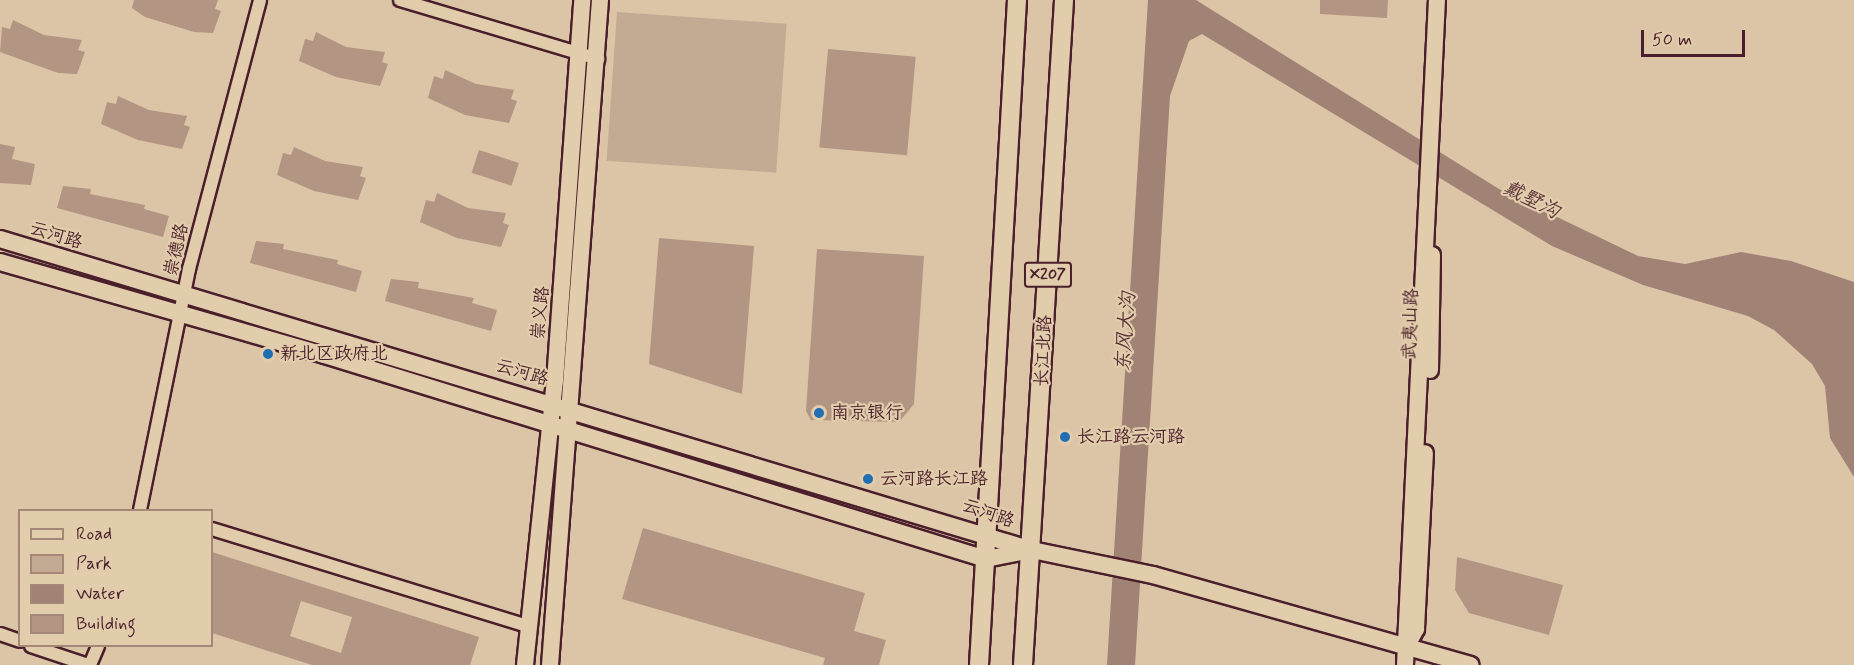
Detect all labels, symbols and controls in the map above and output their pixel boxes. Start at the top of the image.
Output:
scale bar [1644,18,1748,56]
text: 50 m [1652,28,1692,52]
water label: 戴墅沟 [1499,176,1563,224]
street label: 云河路 [27,218,85,254]
street label: 崇德路 [160,221,194,279]
road number: X207 [1022,262,1074,288]
street label: 崇义路 [528,285,554,341]
street label: 武夷山路 [1399,288,1423,360]
water label: 东风大沟 [1111,291,1141,373]
street label: 长江北路 [1031,314,1057,388]
place label: 新北区政府北 [280,343,388,365]
marker: 新北区政府北 [261,347,275,361]
street label: 云河路 [493,355,551,391]
place label: 南京银行 [831,402,903,424]
marker: 南京银行 [812,406,826,420]
place label: 长江路云河路 [1077,426,1185,448]
marker: 长江路云河路 [1058,430,1072,444]
place label: 云河路长江路 [880,468,988,490]
marker: 云河路长江路 [861,472,875,486]
street label: 云河路 [959,495,1017,533]
legend [18,509,213,647]
text: Road [76,522,112,546]
text: Park [76,552,112,576]
text: Water [76,582,124,606]
text: Building [76,612,136,636]

